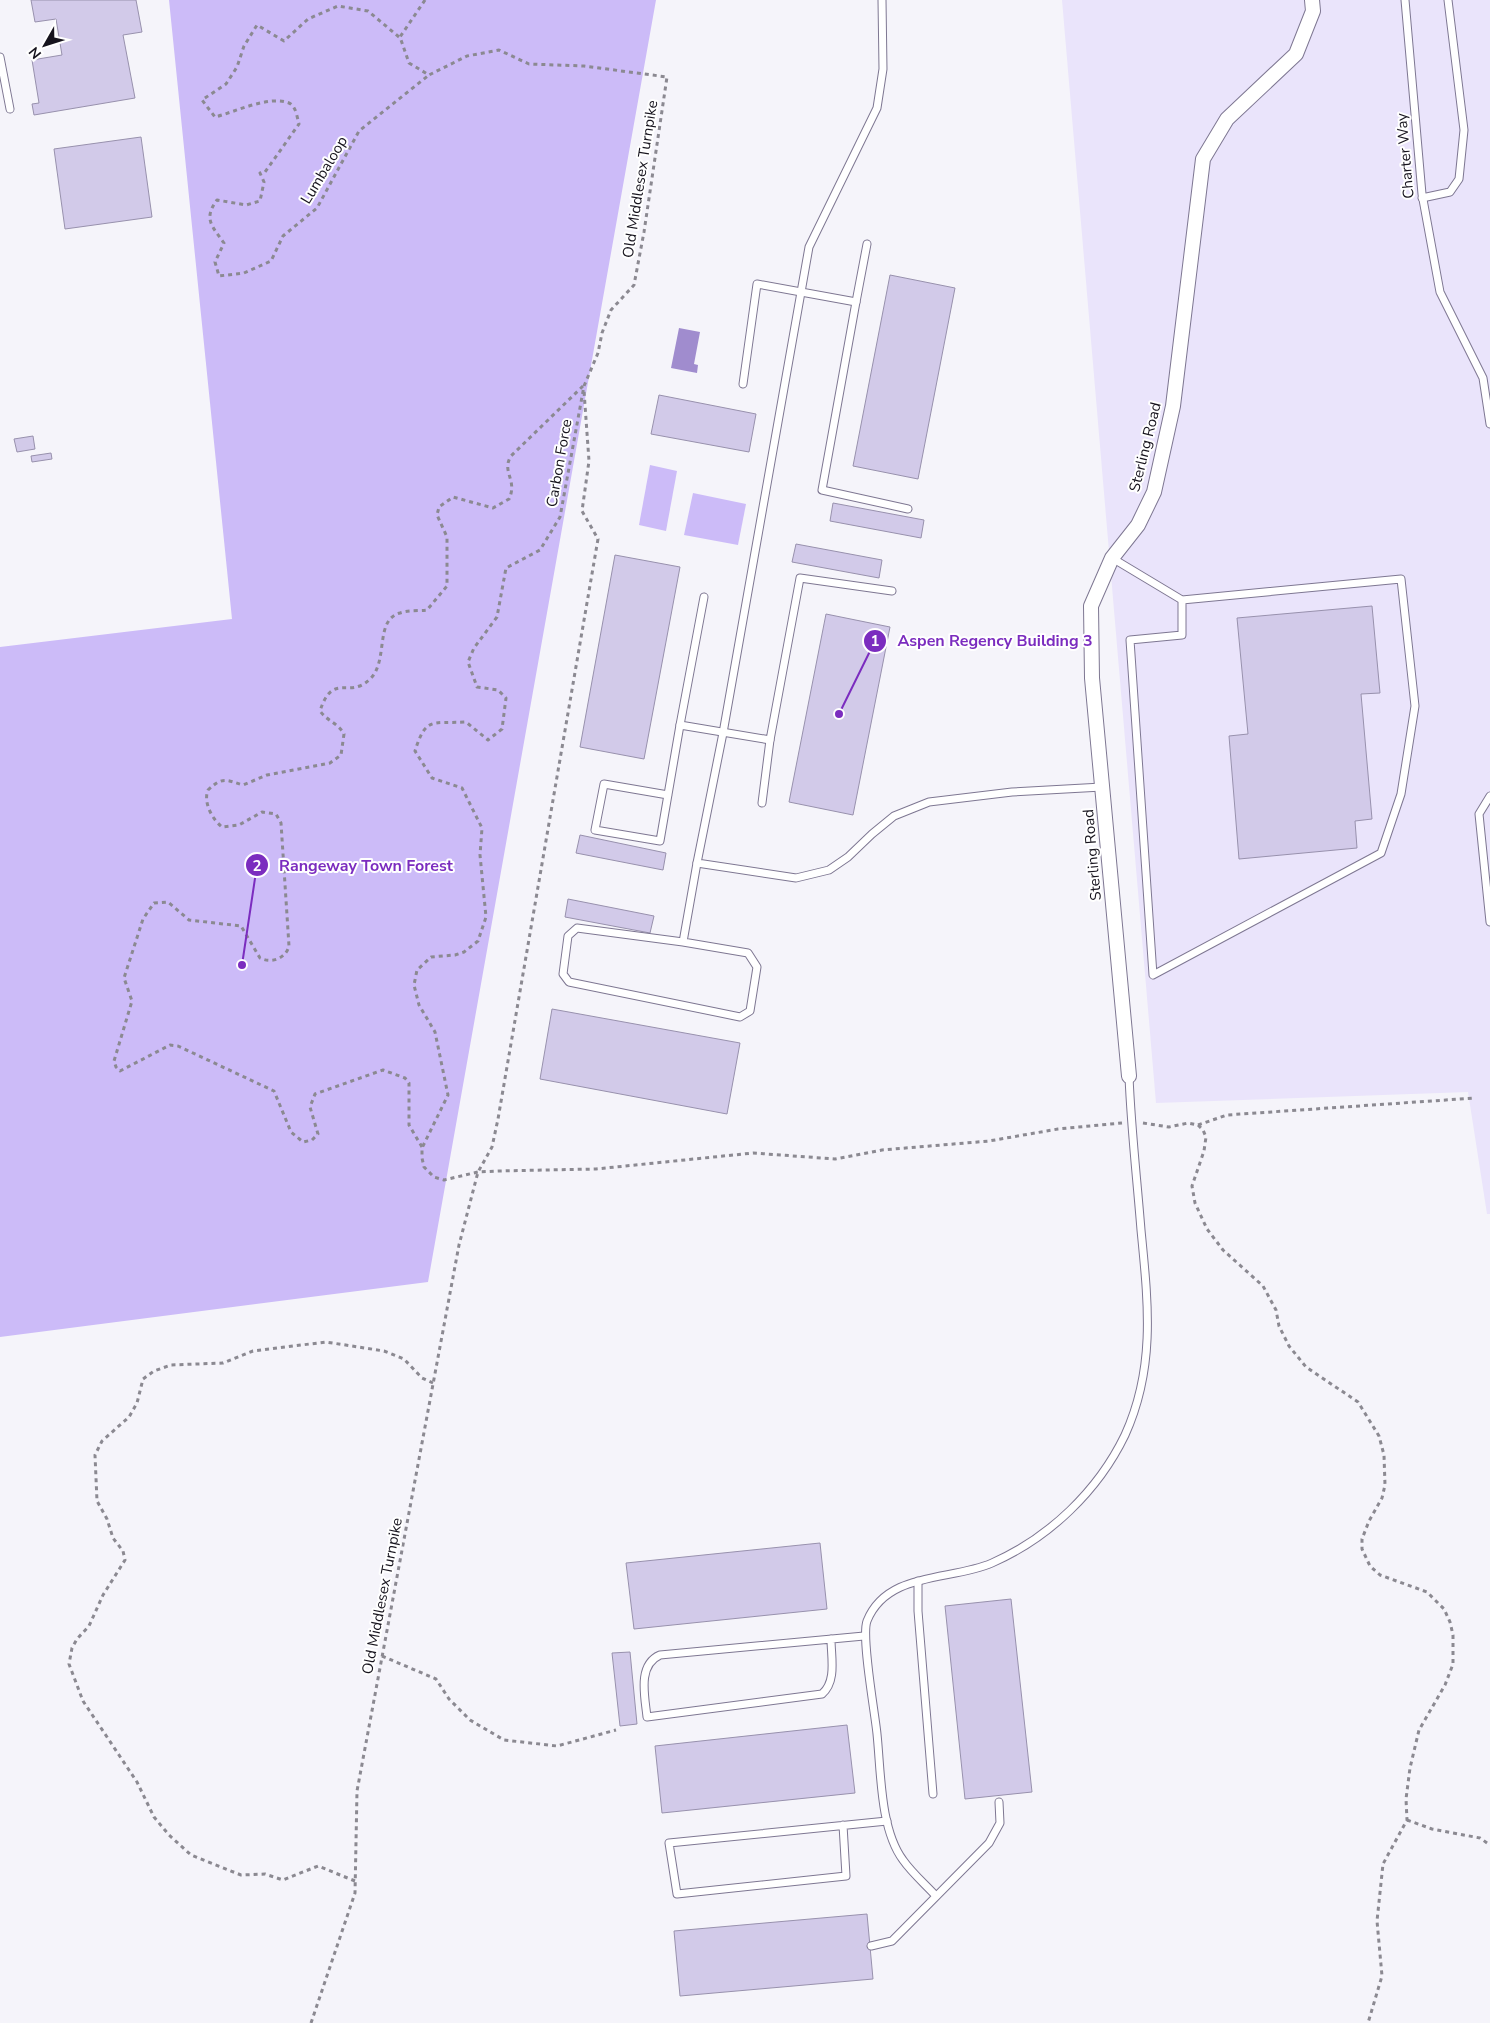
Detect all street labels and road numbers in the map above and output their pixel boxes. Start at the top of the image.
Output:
street label: Old Middlesex Turnpike [618,99,662,259]
street label: Charter Way [1391,112,1419,200]
street label: Lumbaloop [296,132,352,208]
street label: Sterling Road [1124,400,1166,494]
street label: Carbon Force [541,417,577,509]
street label: Sterling Road [1078,808,1106,902]
street label: Old Middlesex Turnpike [357,1516,407,1676]

